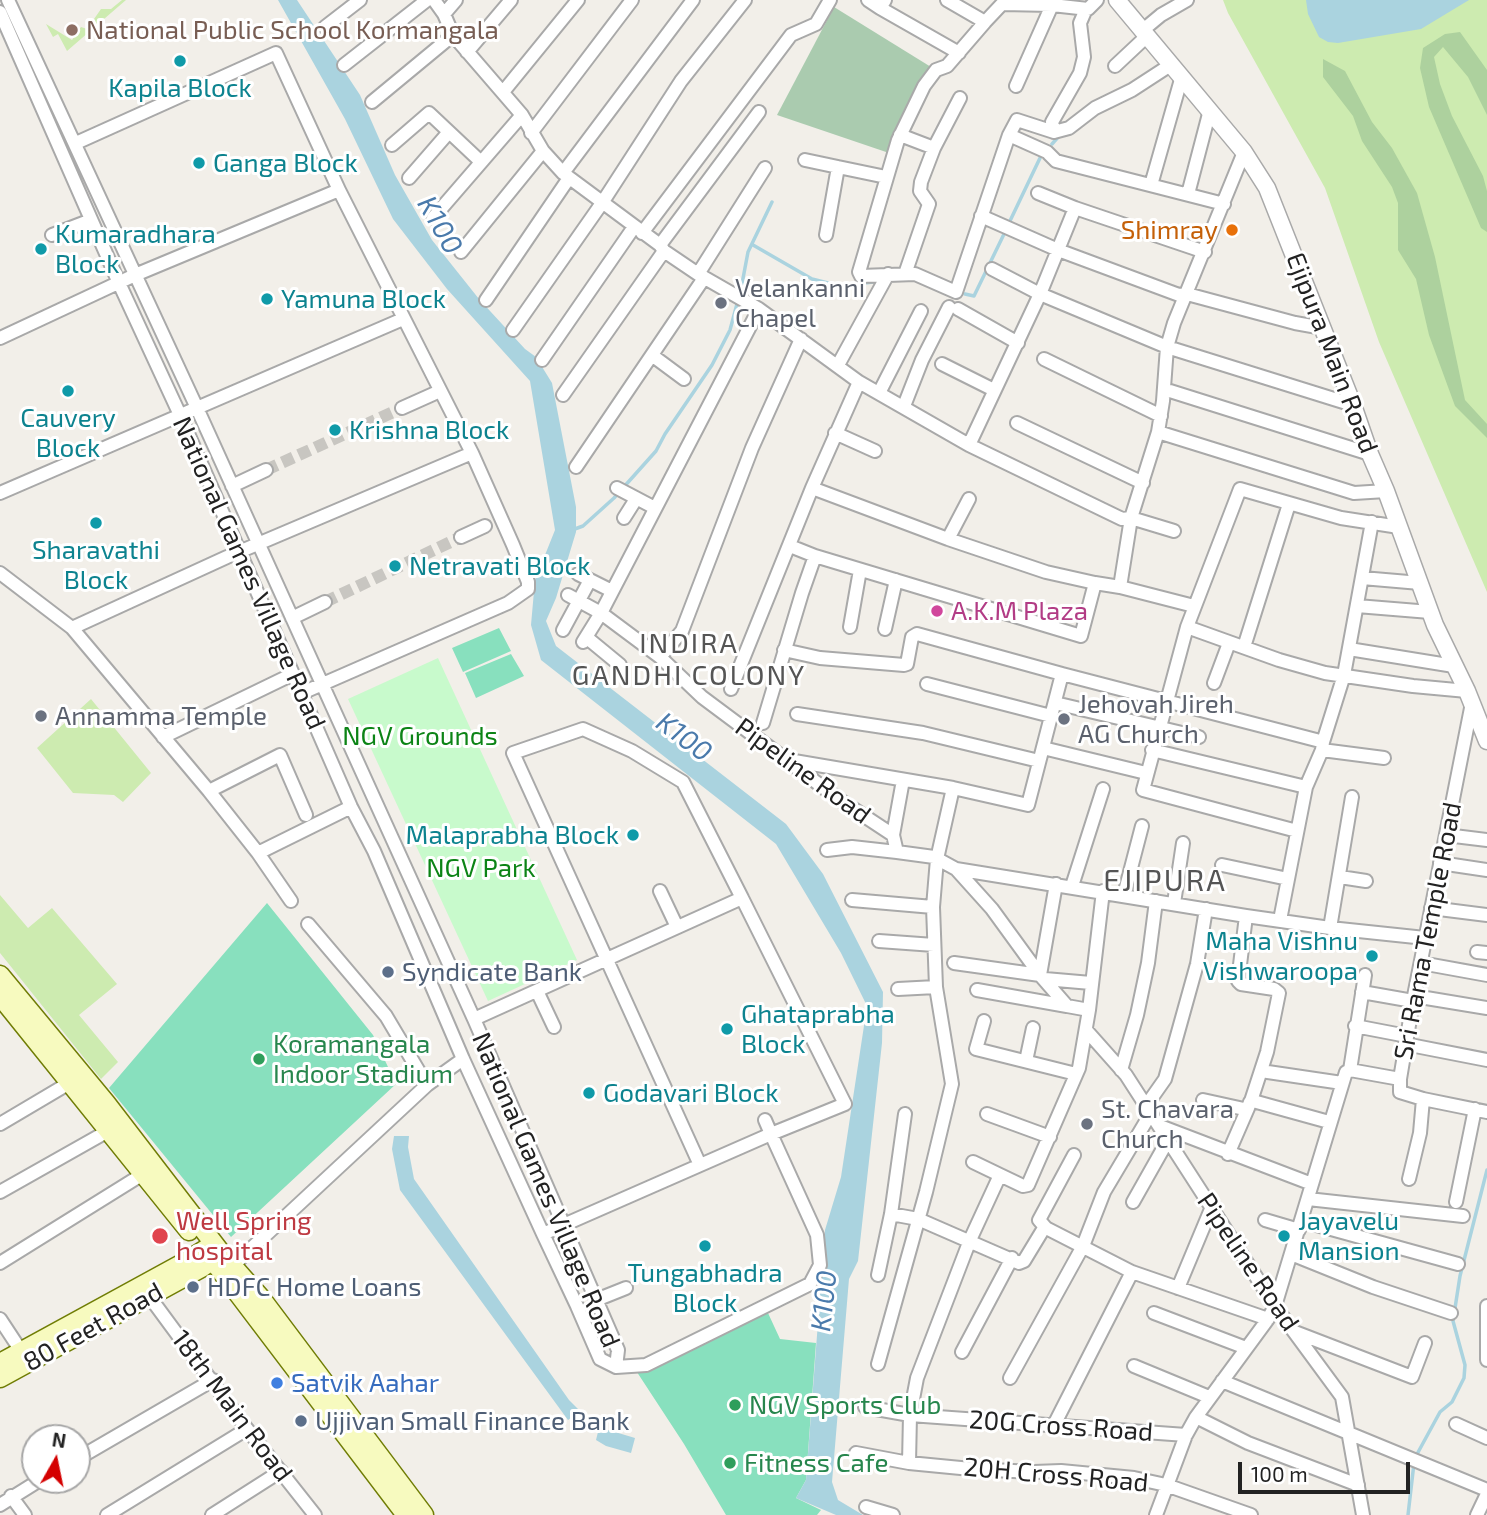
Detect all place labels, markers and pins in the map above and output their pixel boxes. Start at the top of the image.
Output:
place label: National Public School Kormangala [86,14,499,46]
marker: National Public School Kormangala [64,22,80,38]
marker: Kapila Block [172,53,188,69]
place label: Kapila Block [108,72,252,104]
place label: Ganga Block [213,147,358,179]
marker: Ganga Block [191,155,207,171]
place label: Shimray [1121,214,1218,246]
place label: Kumaradhara Block [55,218,216,280]
marker: Shimray [1224,222,1240,238]
marker: Kumaradhara Block [33,241,49,257]
place label: Velankanni Chapel [735,272,865,334]
place label: Yamuna Block [281,283,446,315]
marker: Yamuna Block [259,291,275,307]
marker: Velankanni Chapel [713,295,729,311]
marker: Cauvery Block [60,383,76,399]
place label: Cauvery Block [20,402,116,464]
place label: Krishna Block [349,414,509,446]
marker: Krishna Block [327,422,343,438]
marker: Sharavathi Block [88,515,104,531]
place label: Sharavathi Block [32,534,160,596]
place label: Netravati Block [409,550,591,582]
marker: Netravati Block [387,558,403,574]
place label: A.K.M Plaza [951,595,1088,627]
marker: A.K.M Plaza [929,603,945,619]
place label: Jehovah Jireh AG Church [1078,688,1234,750]
place label: Annamma Temple [55,700,267,732]
marker: Annamma Temple [33,708,49,724]
marker: Jehovah Jireh AG Church [1056,711,1072,727]
place label: Malaprabha Block [406,819,619,851]
marker: Malaprabha Block [625,827,641,843]
place label: Maha Vishnu Vishwaroopa [1203,925,1358,986]
marker: Maha Vishnu Vishwaroopa [1364,948,1380,964]
place label: Syndicate Bank [402,956,582,988]
marker: Syndicate Bank [380,964,396,980]
place label: Ghataprabha Block [741,998,895,1060]
marker: Ghataprabha Block [719,1021,735,1037]
place label: Koramangala Indoor Stadium [273,1028,453,1090]
marker: Koramangala Indoor Stadium [251,1051,267,1067]
place label: Godavari Block [603,1077,778,1109]
marker: Godavari Block [581,1085,597,1101]
place label: St. Chavara Church [1101,1093,1234,1154]
marker: St. Chavara Church [1079,1116,1095,1132]
place label: Well Spring hospital [176,1205,312,1266]
place label: Jayavelu Mansion [1298,1205,1400,1266]
marker: Well Spring hospital [150,1226,170,1246]
marker: Jayavelu Mansion [1276,1228,1292,1244]
marker: Tungabhadra Block [697,1238,713,1254]
place label: Tungabhadra Block [627,1257,783,1318]
place label: HDFC Home Loans [207,1271,421,1303]
marker: HDFC Home Loans [185,1279,201,1295]
place label: Satvik Aahar [291,1367,439,1399]
marker: Satvik Aahar [269,1375,285,1391]
place label: NGV Sports Club [749,1389,941,1421]
marker: NGV Sports Club [727,1397,743,1413]
place label: Ujjivan Small Finance Bank [315,1405,629,1437]
marker: Ujjivan Small Finance Bank [293,1413,309,1429]
place label: Fitness Cafe [744,1447,888,1479]
marker: Fitness Cafe [722,1455,738,1471]

